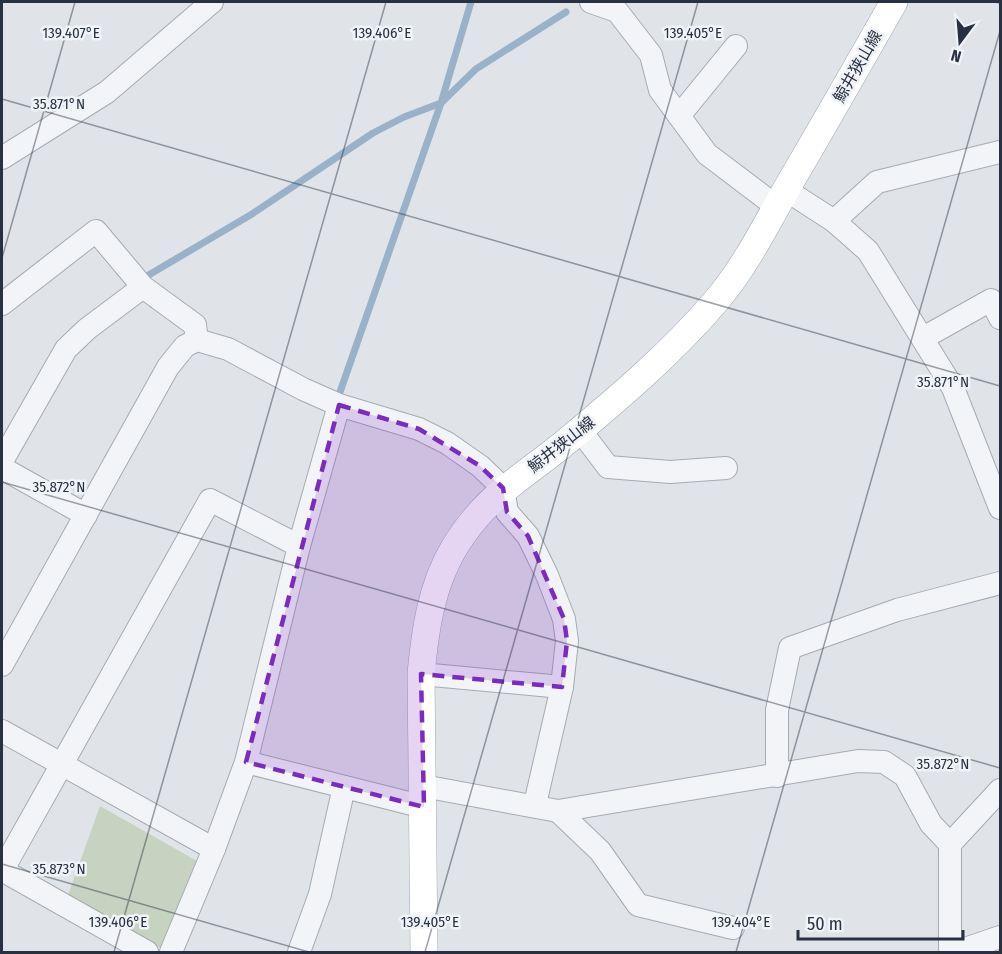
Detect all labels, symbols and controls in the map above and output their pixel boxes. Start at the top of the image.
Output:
north arrow [930,12,990,72]
text: 139.407°E [42,24,100,42]
text: 139.406°E [353,24,411,42]
text: 139.405°E [664,24,722,42]
street label: 鯨井狭山線 [829,27,886,106]
text: N [949,45,963,66]
text: 35.871°N [33,95,85,113]
text: 35.871°N [917,373,969,391]
street label: 鯨井狭山線 [524,412,599,477]
text: 35.872°N [33,478,85,496]
text: 35.872°N [917,755,969,773]
text: 35.873°N [32,860,86,878]
scale bar [798,903,963,941]
text: 139.406°E [89,913,147,931]
text: 139.405°E [401,913,459,931]
text: 139.404°E [712,913,770,931]
text: 50 m [807,913,843,935]

